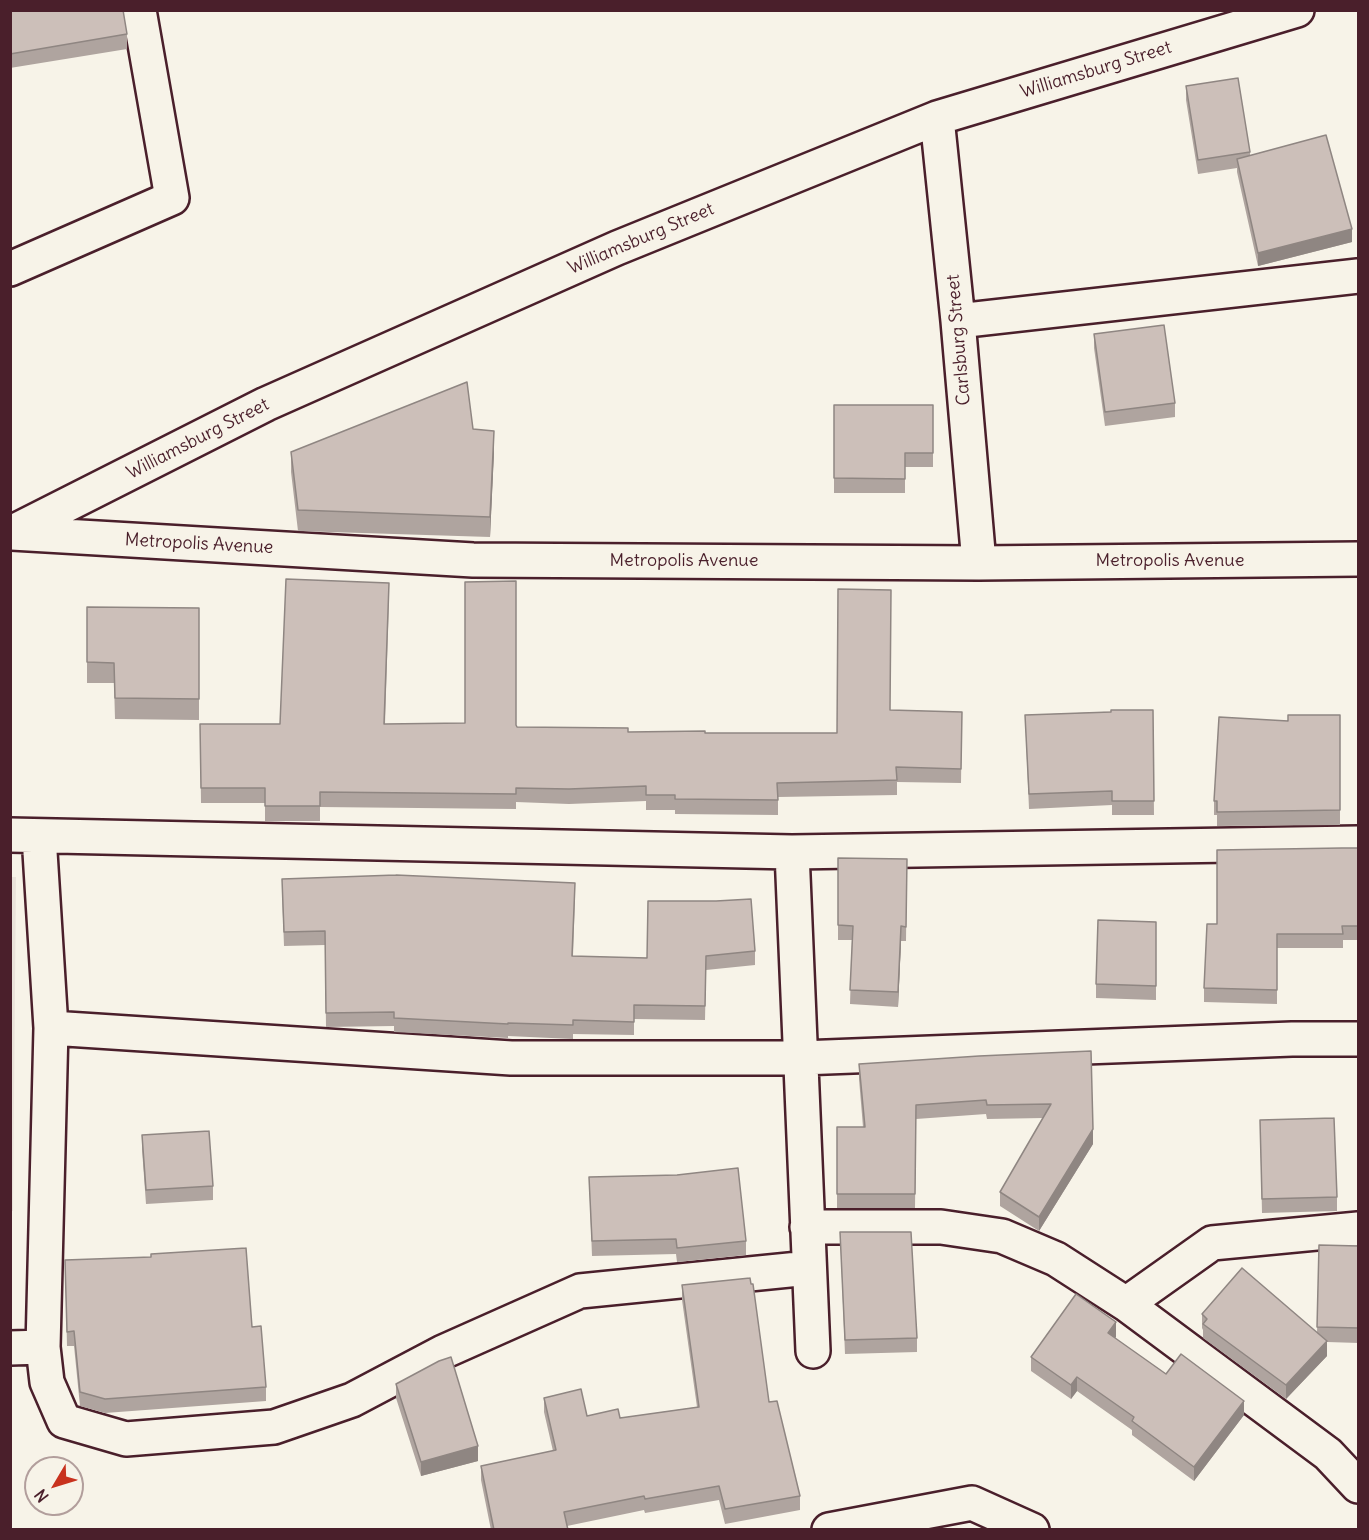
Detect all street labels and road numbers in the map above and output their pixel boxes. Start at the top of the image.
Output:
street label: Williamsburg Street [1018,37,1174,103]
street label: Williamsburg Street [565,198,717,280]
street label: Carlsburg Street [943,274,975,406]
street label: Williamsburg Street [123,394,273,484]
street label: Metropolis Avenue [124,529,274,559]
street label: Metropolis Avenue [610,550,758,572]
street label: Metropolis Avenue [1096,550,1244,572]

